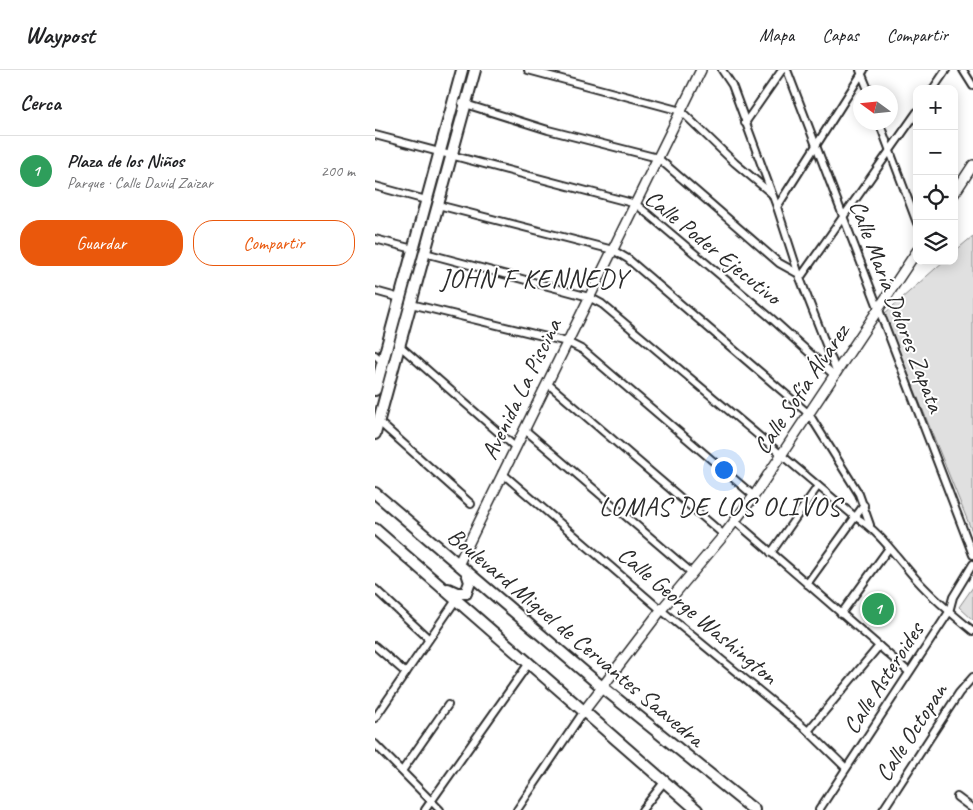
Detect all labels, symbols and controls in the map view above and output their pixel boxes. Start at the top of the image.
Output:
text: Waypost [25,20,95,50]
text: Mapa [759,24,794,46]
text: Capas [822,24,859,46]
text: Compartir [887,24,948,46]
north arrow [853,85,898,130]
map controls [913,85,958,265]
button: + [913,85,958,130]
text: Cerca [20,90,61,116]
button: − [913,130,958,175]
text: Plaza de los Niños [67,149,184,173]
text: 1 [32,161,40,181]
text: 200 m [321,161,355,181]
text: Parque · Calle David Zaizar [67,173,213,193]
button: locate [913,175,958,220]
street label: Calle Poder Ejecutivo [639,183,789,313]
street label: Calle María Dolores Zapata [843,196,952,418]
button: Guardar [20,220,183,266]
button: Compartir [193,220,355,266]
button: layers [913,220,958,265]
district label: JOHN F KENNEDY [438,262,632,295]
street label: Avenida La Piscina [474,312,569,464]
street label: Calle Sofía Álvarez [747,316,857,460]
your location [711,457,737,483]
district label: LOMAS DE LOS OLIVOS [599,490,845,523]
street label: Boulevard Miguel de Cervantes Saavedra [442,521,712,755]
street label: Calle George Washington [612,539,785,691]
pin: 1 [862,590,894,628]
street label: Calle Asteroides [836,614,932,739]
street label: Calle Octopan [868,676,955,787]

